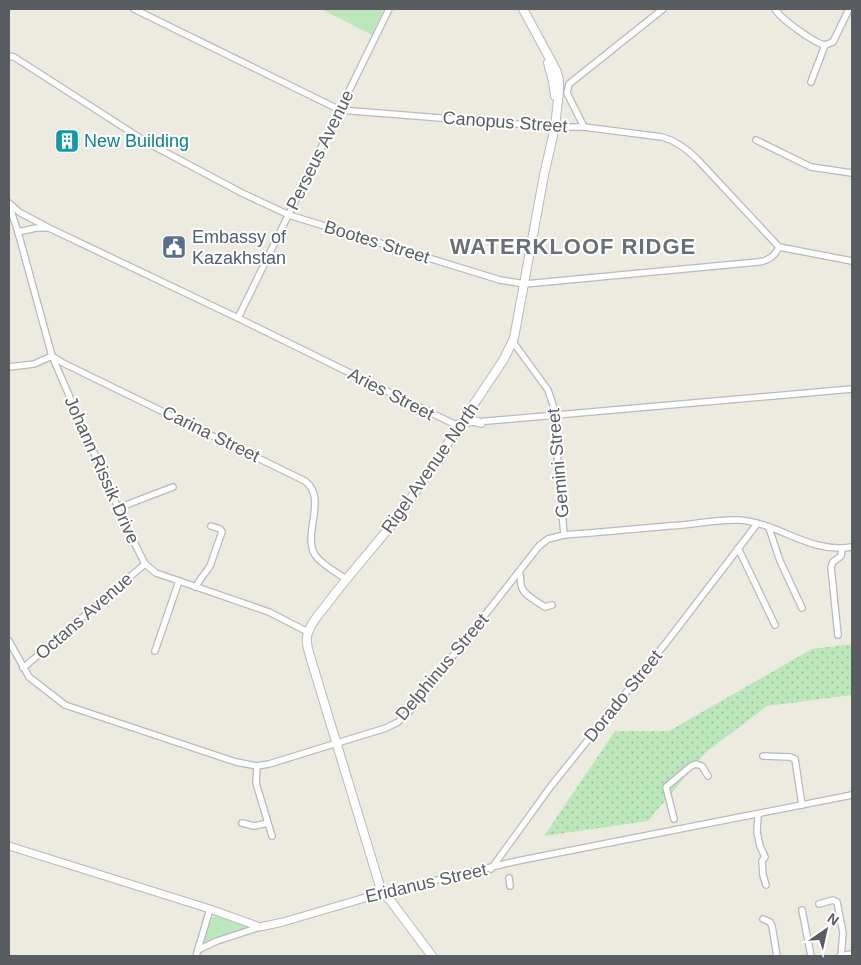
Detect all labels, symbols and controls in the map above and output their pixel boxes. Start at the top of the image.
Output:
street label: Perseus Avenue [282,87,358,213]
street label: Canopus Street [442,108,568,136]
building icon: New Building [54,128,80,154]
place label: New Building [84,131,189,151]
street label: Bootes Street [322,216,432,268]
place label: Embassy of Kazakhstan [192,227,287,268]
public building icon: Embassy of Kazakhstan [161,234,187,260]
district label: WATERKLOOF RIDGE [450,234,696,259]
street label: Aries Street [345,364,437,424]
street label: Johann Rissik Drive [61,393,143,547]
street label: Rigel Avenue North [377,399,483,537]
street label: Carina Street [159,402,263,466]
street label: Gemini Street [543,407,573,519]
street label: Octans Avenue [31,569,137,663]
street label: Delphinus Street [392,610,492,724]
street label: Dorado Street [580,646,666,746]
street label: Eridanus Street [363,859,489,907]
north arrow [801,905,851,955]
text: N [825,910,842,929]

